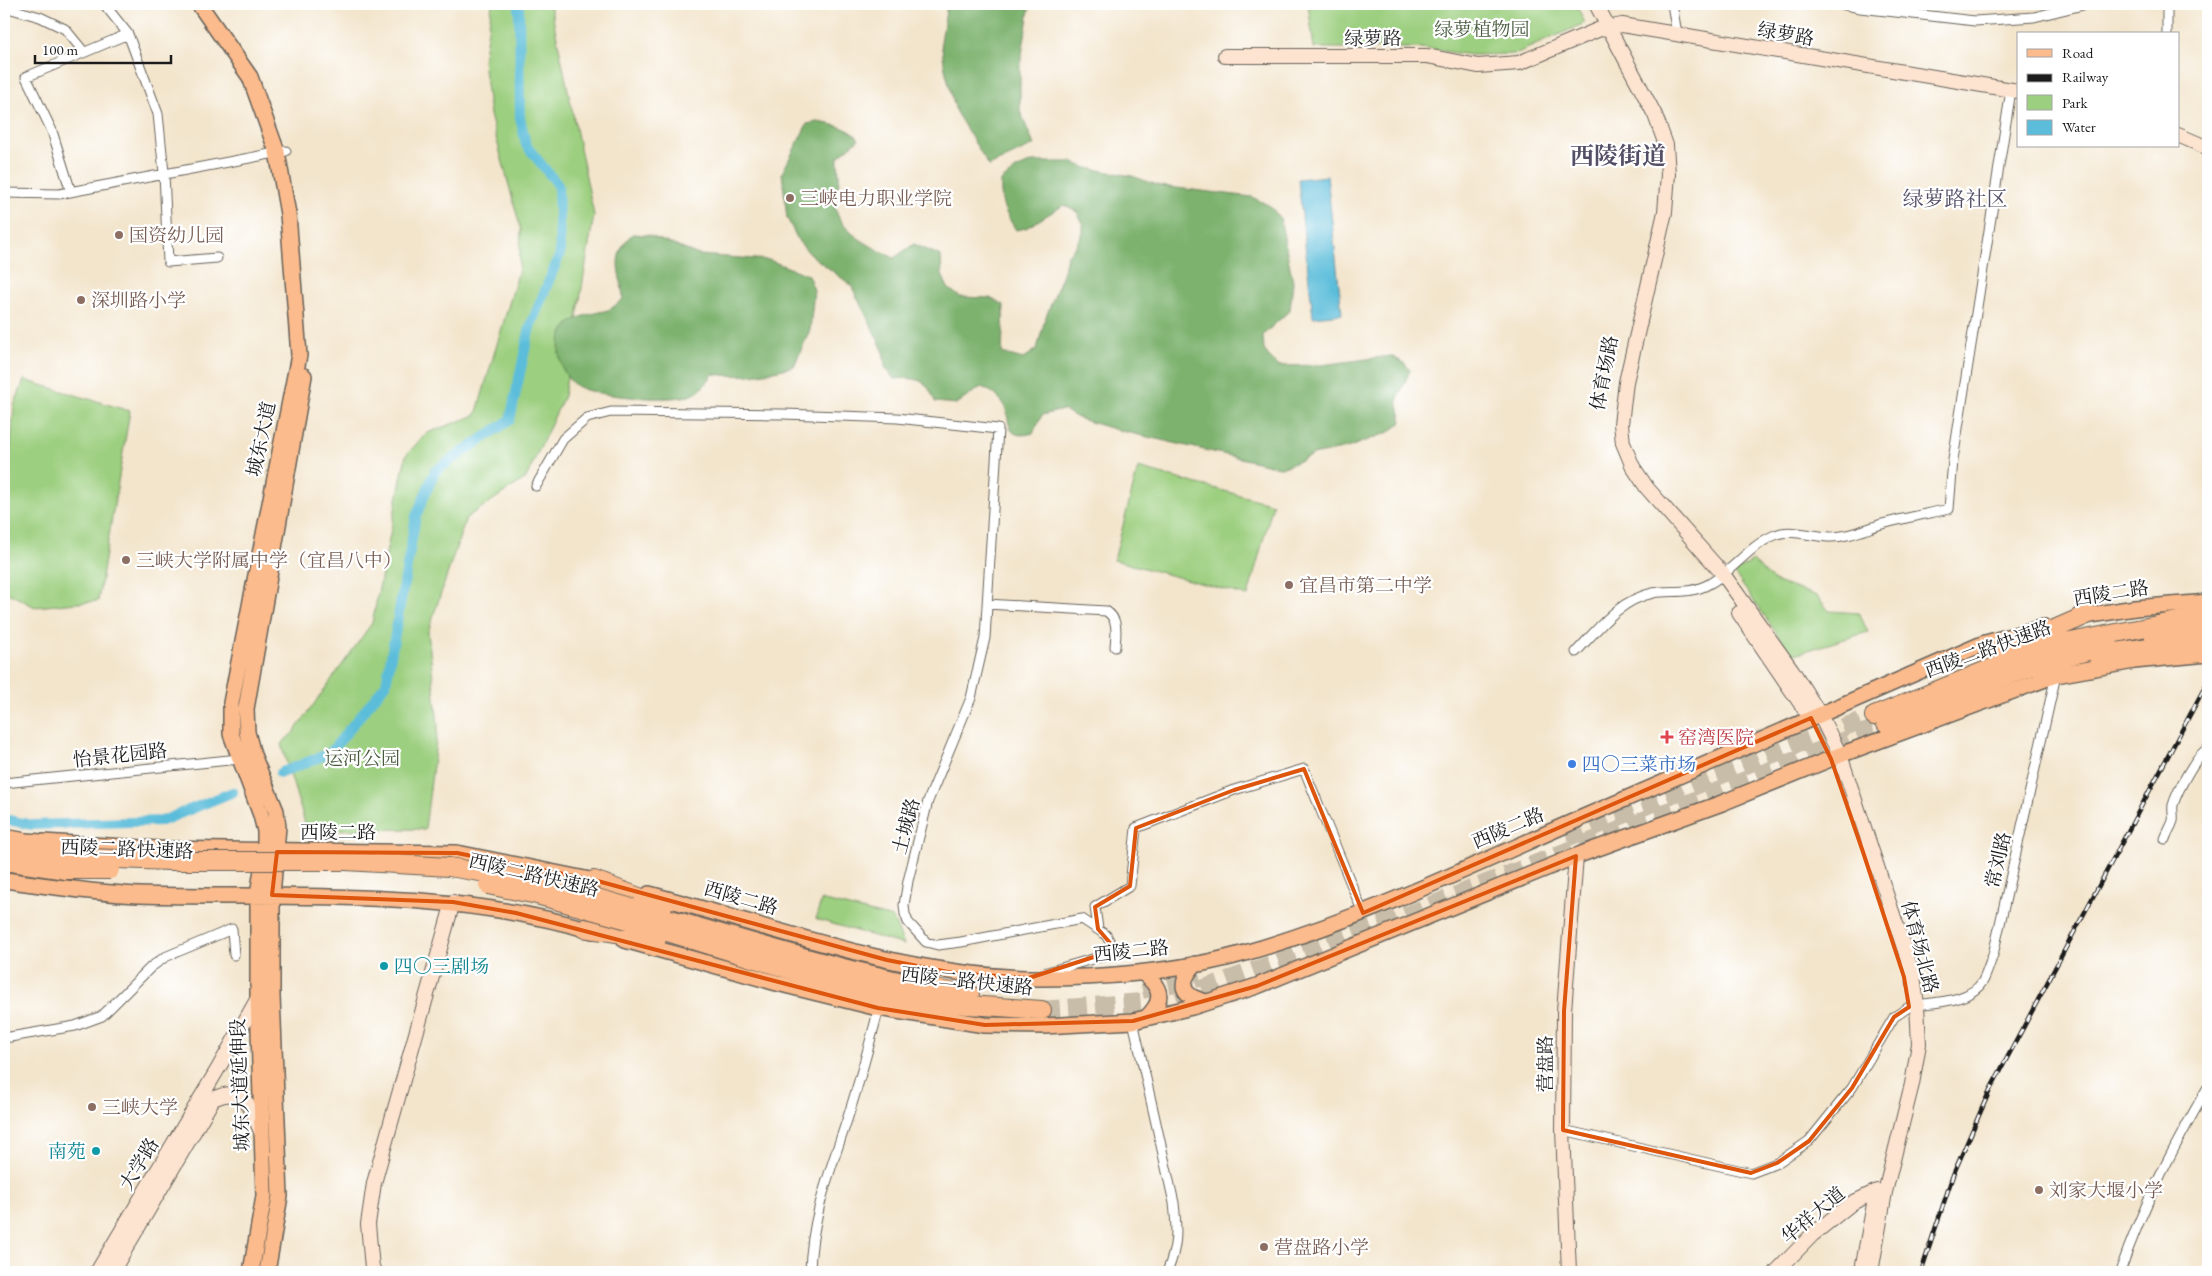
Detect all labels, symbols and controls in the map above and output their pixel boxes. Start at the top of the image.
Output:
park label: 绿萝植物园 [1434,17,1530,42]
street label: 绿萝路 [1756,17,1816,51]
street label: 绿萝路 [1344,26,1402,51]
scale bar [35,32,171,64]
legend [2017,32,2180,148]
text: 100 m [42,40,79,59]
text: Road [2062,43,2094,62]
text: Railway [2062,67,2109,86]
text: Park [2062,93,2089,112]
text: Water [2062,117,2096,136]
district label: 西陵街道 [1570,140,1666,171]
district label: 绿萝路社区 [1903,185,2008,212]
place label: 三峡电力职业学院 [800,186,952,211]
marker: 三峡电力职业学院 [784,192,796,204]
place label: 国资幼儿园 [129,223,224,248]
marker: 国资幼儿园 [113,229,125,241]
place label: 深圳路小学 [91,288,186,313]
marker: 深圳路小学 [75,294,87,306]
street label: 体育场路 [1584,333,1624,413]
street label: 城东大道 [241,399,281,479]
place label: 三峡大学附属中学（宜昌八中） [136,548,402,573]
marker: 三峡大学附属中学（宜昌八中） [120,554,132,566]
place label: 宜昌市第二中学 [1299,573,1432,598]
street label: 西陵二路 [2072,575,2150,611]
marker: 宜昌市第二中学 [1283,579,1295,591]
street label: 西陵二路快速路 [1921,615,2055,683]
place label: 窑湾医院 [1678,725,1754,750]
marker: 窑湾医院 [1660,730,1674,744]
street label: 怡景花园路 [71,738,169,772]
park label: 运河公园 [324,746,400,771]
place label: 四〇三菜市场 [1582,752,1696,777]
marker: 四〇三菜市场 [1566,758,1578,770]
street label: 土城路 [887,795,925,857]
street label: 西陵二路 [1468,802,1548,854]
street label: 西陵二路 [300,820,376,845]
street label: 常刘路 [1979,829,2017,891]
street label: 西陵二路快速路 [60,834,194,864]
street label: 西陵二路快速路 [466,848,602,902]
street label: 西陵二路 [701,876,781,920]
street label: 体育场北路 [1896,898,1944,996]
street label: 西陵二路 [1092,935,1170,967]
place label: 四〇三剧场 [394,954,489,979]
marker: 四〇三剧场 [378,960,390,972]
street label: 西陵二路快速路 [900,962,1034,1000]
street label: 城东大道延伸段 [225,1018,255,1152]
street label: 营盘路 [1533,1035,1558,1093]
place label: 三峡大学 [102,1095,178,1120]
marker: 三峡大学 [86,1101,98,1113]
street label: 大学路 [114,1133,164,1195]
place label: 南苑 [48,1139,86,1164]
marker: 南苑 [90,1145,102,1157]
place label: 刘家大堰小学 [2049,1178,2163,1203]
street label: 华祥大道 [1776,1181,1850,1249]
marker: 刘家大堰小学 [2033,1184,2045,1196]
place label: 营盘路小学 [1274,1235,1369,1260]
marker: 营盘路小学 [1258,1241,1270,1253]

